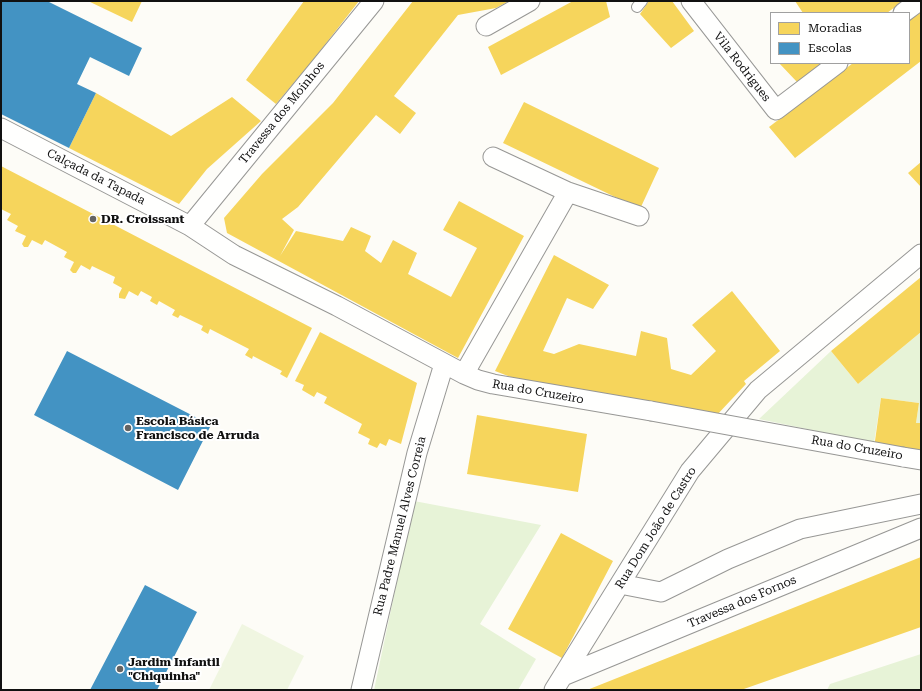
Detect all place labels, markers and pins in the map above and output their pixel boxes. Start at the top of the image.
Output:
place label: DR. Croissant [101,212,184,226]
marker: DR. Croissant [88,214,98,224]
place label: Escola Básica Francisco de Arruda [136,414,259,442]
marker: Escola Básica Francisco de Arruda [123,423,133,433]
place label: Jardim Infantil "Chiquinha" [128,655,220,683]
marker: Jardim Infantil "Chiquinha" [115,664,125,674]

